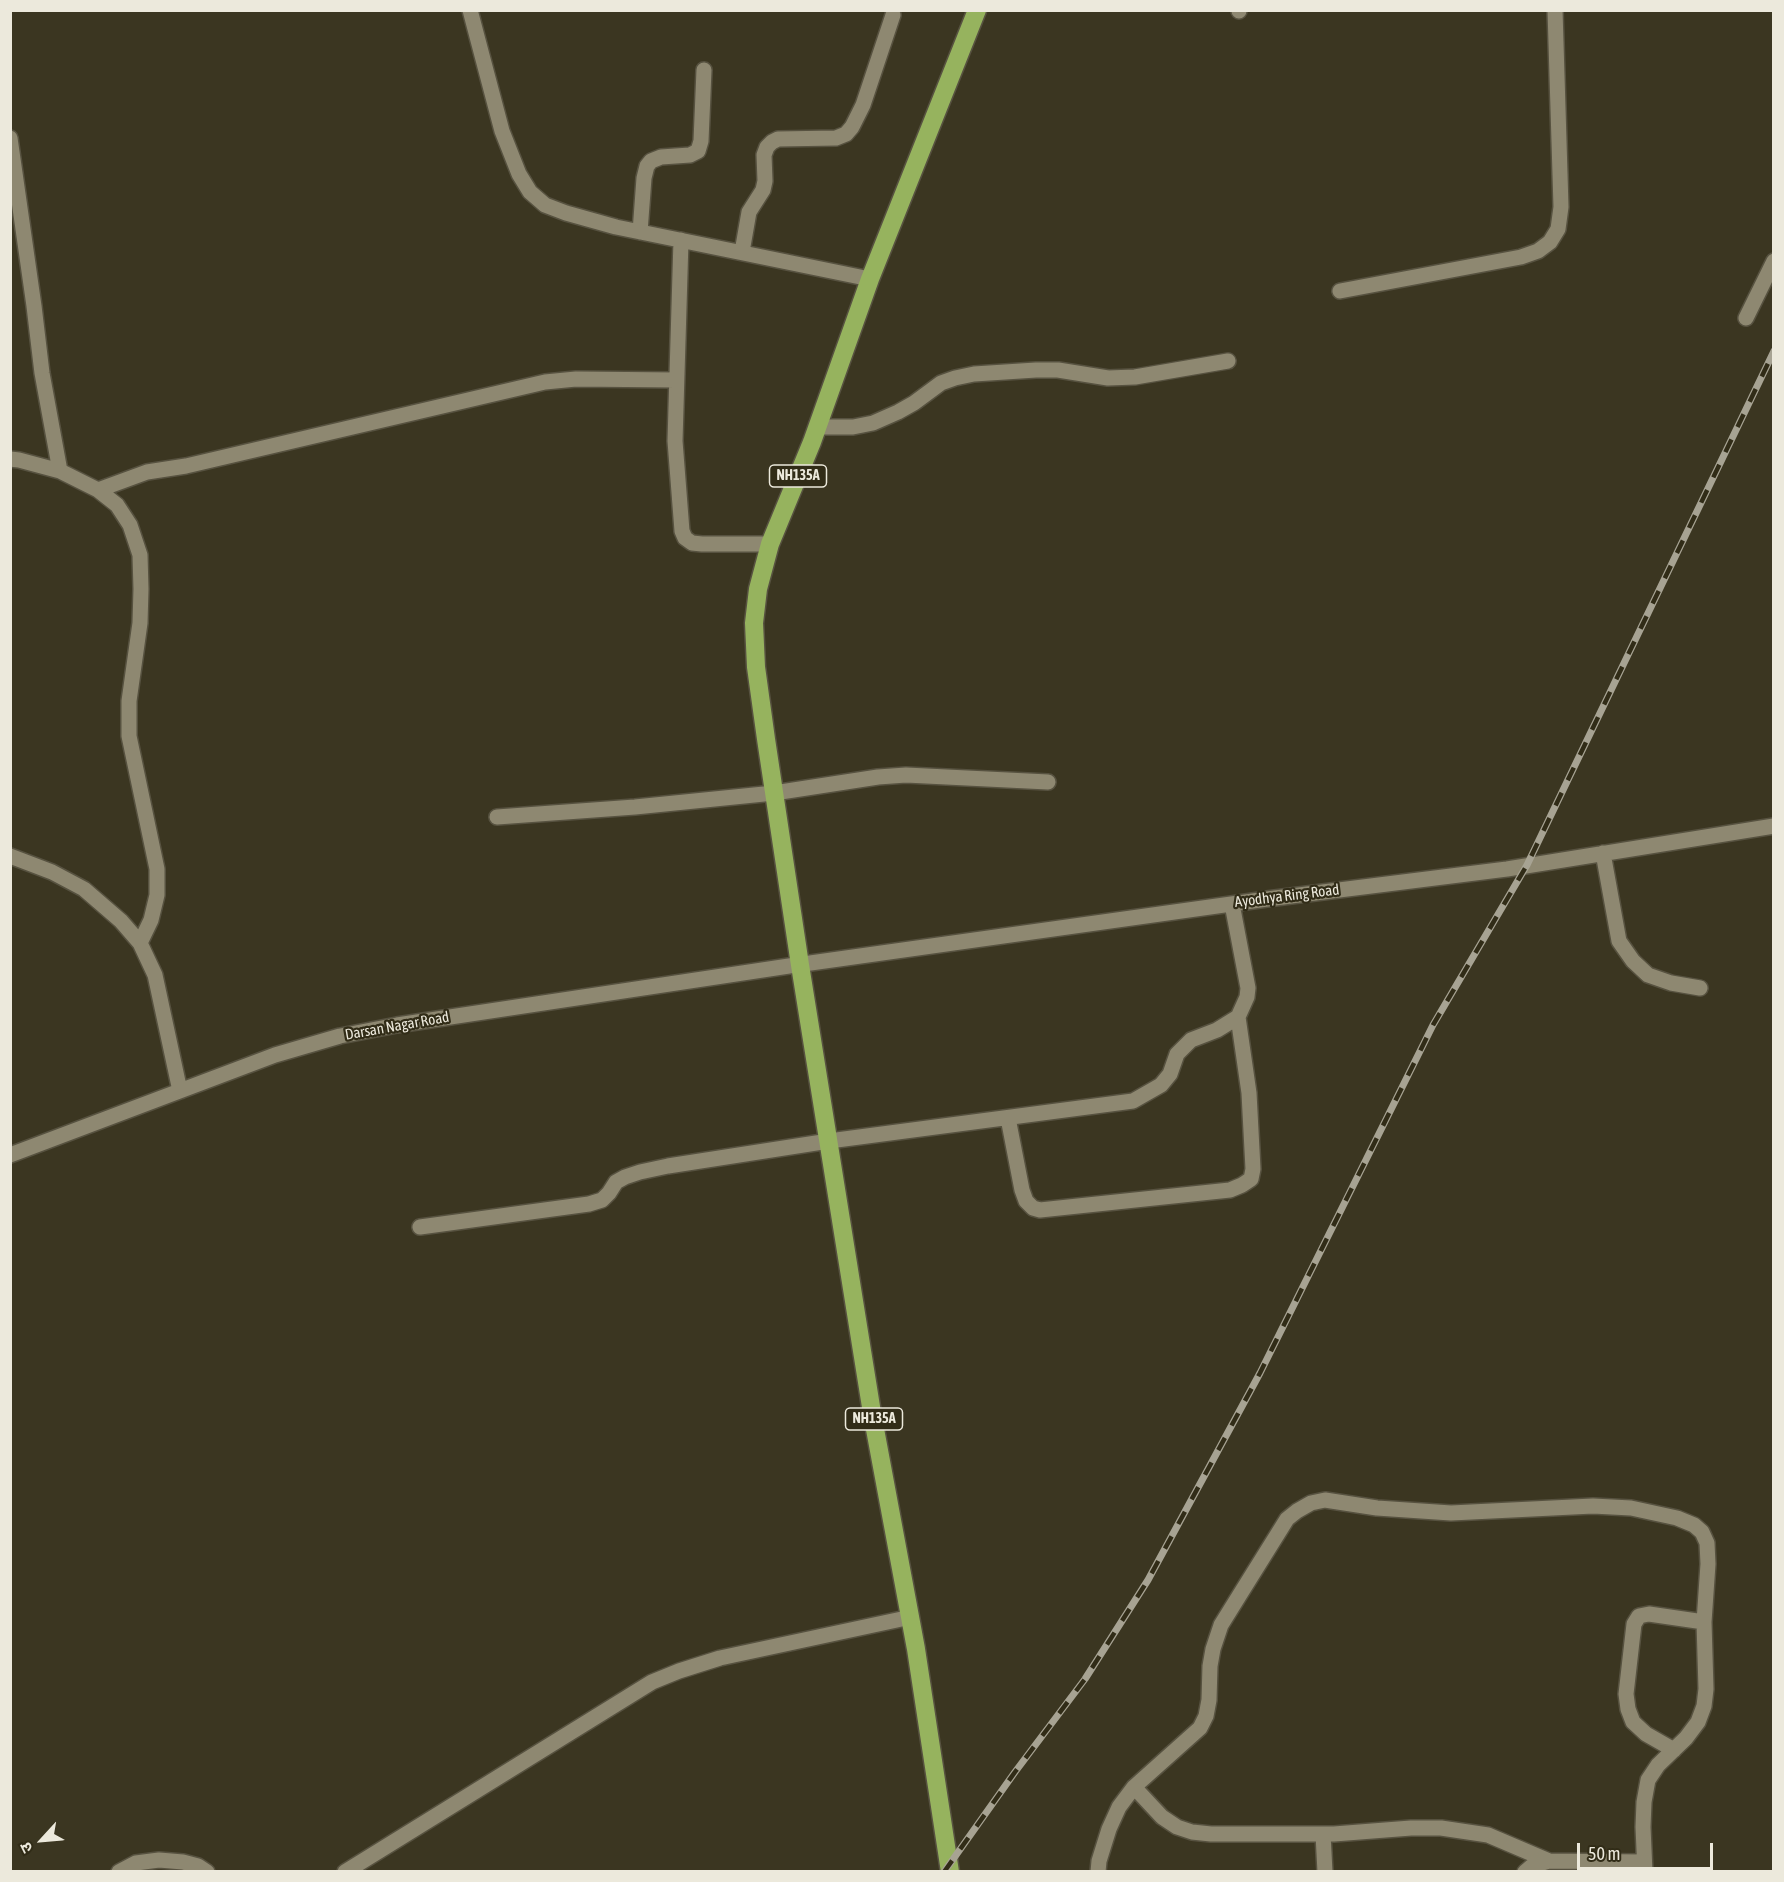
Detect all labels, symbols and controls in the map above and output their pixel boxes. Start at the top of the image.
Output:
road number: NH135A [770,465,826,487]
street label: Ayodhya Ring Road [1234,881,1340,911]
street label: Darsan Nagar Road [344,1008,450,1044]
road number: NH135A [846,1408,902,1430]
north arrow [12,1810,72,1870]
scale bar [1580,1831,1716,1869]
text: उ [16,1840,36,1856]
text: 50 m [1588,1843,1620,1864]

